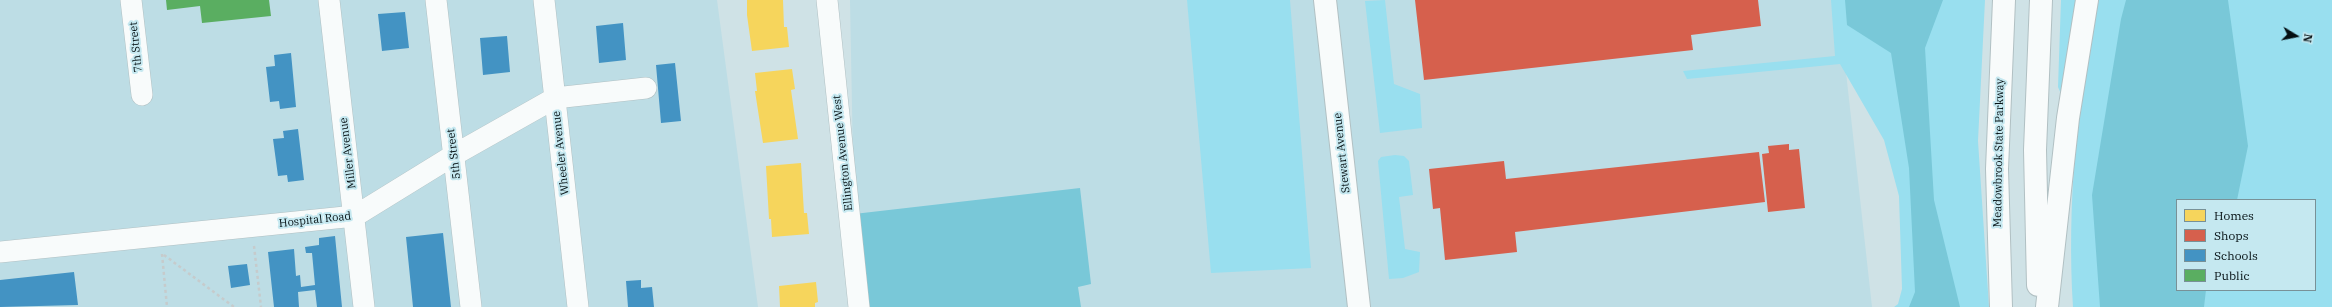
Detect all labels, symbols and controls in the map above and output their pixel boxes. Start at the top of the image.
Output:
north arrow [2276,16,2316,56]
street label: 7th Street [127,21,145,73]
text: N [2300,33,2315,44]
street label: Meadowbrook State Parkway [1991,79,2007,227]
street label: Ellington Avenue West [830,95,856,211]
street label: Wheeler Avenue [550,110,572,196]
street label: Stewart Avenue [1331,112,1353,194]
street label: Miller Avenue [337,117,359,189]
street label: 5th Street [444,128,464,180]
legend [2176,199,2316,291]
text: Homes [2214,208,2254,223]
street label: Hospital Road [278,210,352,230]
text: Shops [2214,228,2249,243]
text: Schools [2214,248,2258,263]
text: Public [2214,268,2250,283]

